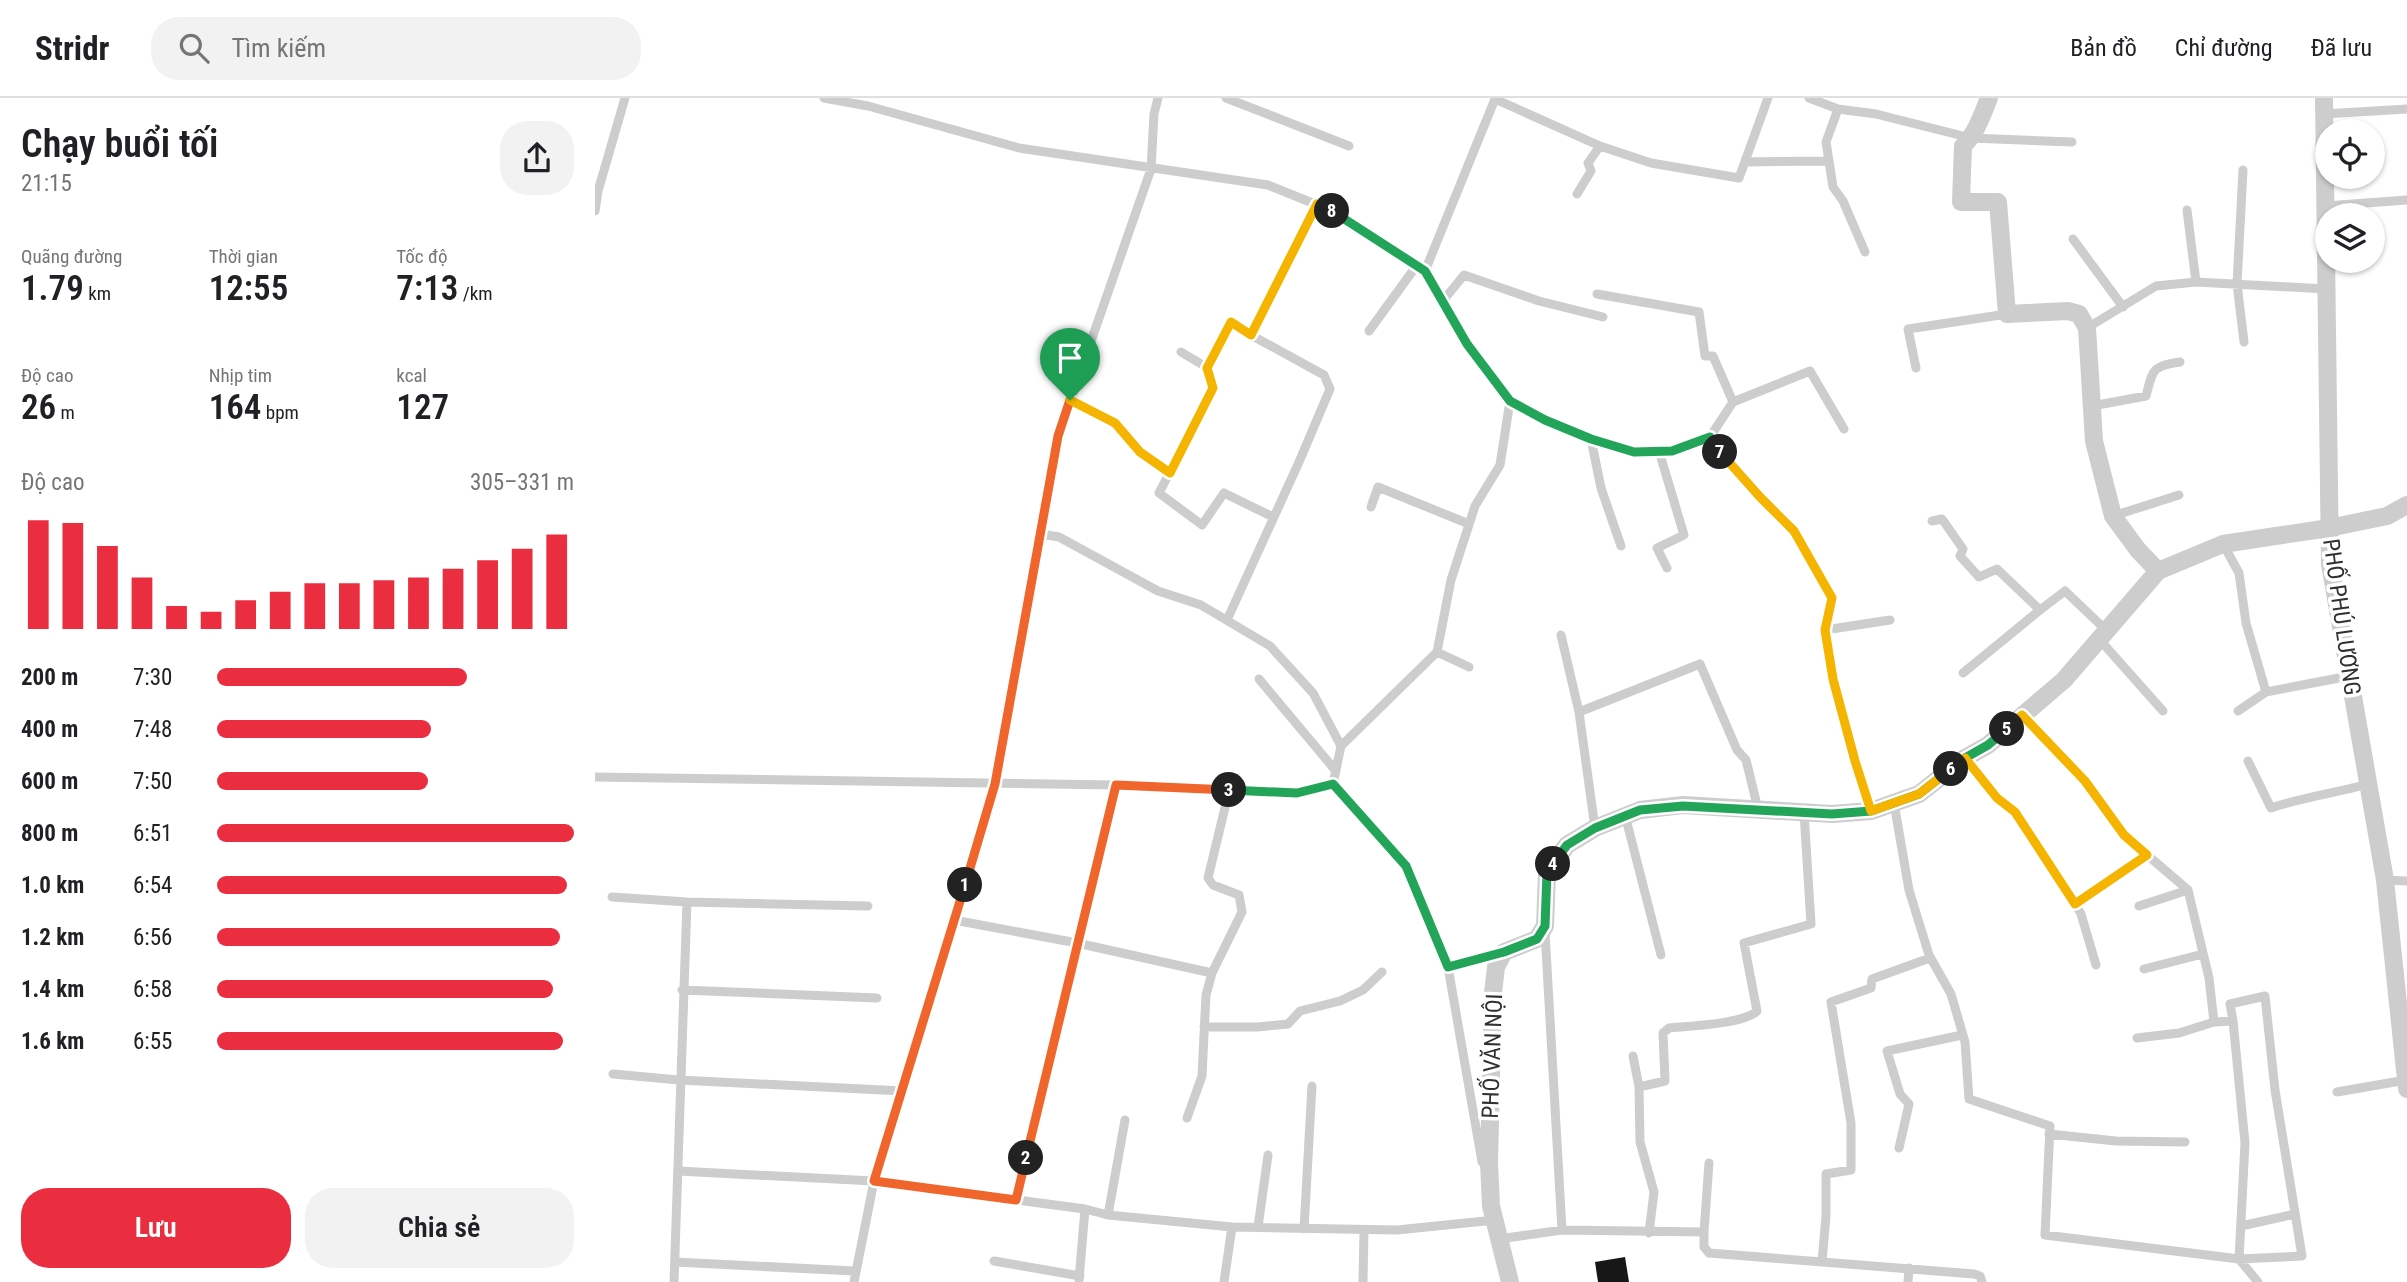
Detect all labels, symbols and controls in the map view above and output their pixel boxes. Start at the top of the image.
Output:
search box [151,17,641,80]
text: Stridr [35,29,109,68]
icon: search [175,29,213,67]
text: Tìm kiếm [231,33,326,63]
text: Bản đồ [2070,34,2137,62]
text: Chỉ đường [2175,34,2273,62]
text: Đã lưu [2311,34,2372,62]
map controls [2315,119,2385,273]
button: locate [2315,119,2385,189]
button: share [500,121,574,195]
text: Chạy buổi tối [21,122,218,166]
text: 21:15 [21,170,72,197]
pin: 8 [1315,194,1349,228]
text: 8 [1327,199,1336,222]
button: layers [2315,203,2385,273]
text: Quãng đường [21,245,122,268]
text: Thời gian [209,245,278,268]
text: Tốc độ [396,245,448,268]
text: 1.79 [21,268,84,309]
text: 12:55 [209,268,288,309]
text: 7:13 [396,268,458,309]
text: km [84,282,111,305]
text: /km [458,282,493,305]
pin [1040,328,1100,400]
icon: arrive [1051,339,1089,377]
text: Độ cao [21,364,73,387]
text: Nhịp tim [209,364,272,387]
text: kcal [396,364,427,387]
text: 26 [21,387,56,428]
text: 164 [209,387,261,428]
text: 127 [396,387,449,428]
text: m [56,401,75,424]
text: bpm [261,401,299,424]
pin: 7 [1703,434,1737,470]
text: 7 [1715,440,1724,463]
text: Độ cao [21,469,84,496]
text: 305–331 m [470,469,574,496]
street label: PHỐ PHÚ LƯƠNG [2317,537,2369,697]
text: 200 m [21,664,78,691]
text: 7:30 [133,664,172,691]
pin: 5 [1989,712,2025,746]
text: 400 m [21,716,78,743]
text: 7:48 [133,716,172,743]
text: 5 [2002,717,2011,740]
pin: 6 [1933,752,1969,786]
text: 6 [1946,757,1955,780]
text: 600 m [21,768,78,795]
text: 7:50 [133,768,172,795]
pin: 3 [1211,772,1247,808]
text: 3 [1224,778,1233,801]
text: 800 m [21,820,78,847]
text: 6:51 [133,820,172,847]
pin: 4 [1535,846,1571,882]
text: 4 [1548,852,1557,875]
pin: 1 [947,868,983,902]
text: 1.0 km [21,872,84,899]
text: 6:54 [133,872,172,899]
text: 1 [960,873,969,896]
text: 1.2 km [21,924,84,951]
text: 6:56 [133,924,172,951]
text: 1.4 km [21,976,84,1003]
text: 6:58 [133,976,172,1003]
street label: PHỐ VĂN NỘI [1474,993,1508,1119]
text: 1.6 km [21,1028,84,1055]
text: 6:55 [133,1028,172,1055]
pin: 2 [1009,1140,1043,1176]
text: 2 [1021,1146,1030,1169]
button: Lưu [21,1188,291,1268]
button: Chia sẻ [305,1188,574,1268]

